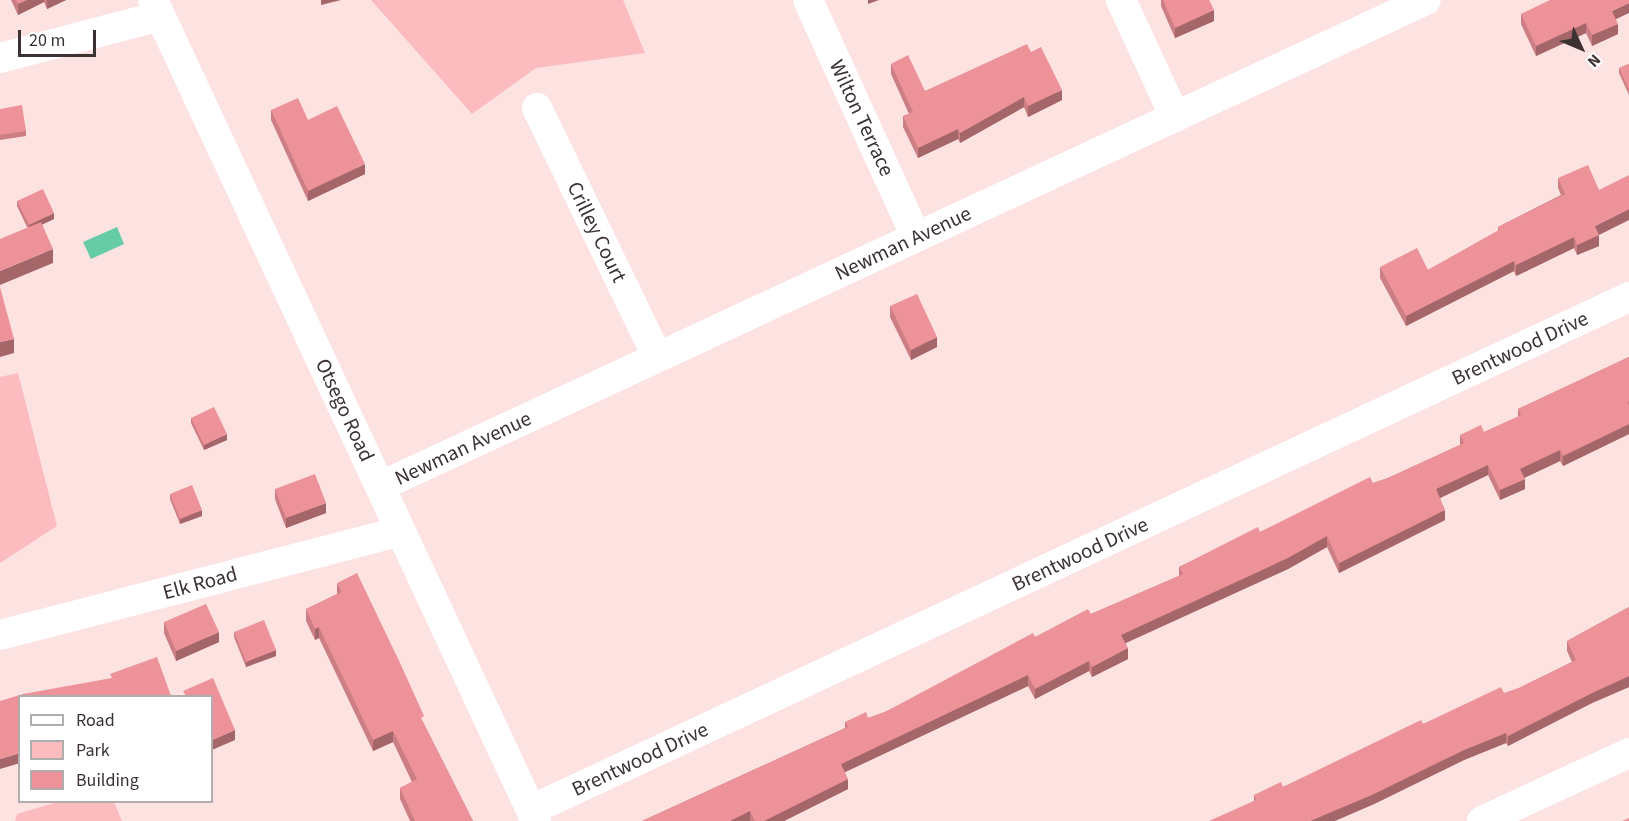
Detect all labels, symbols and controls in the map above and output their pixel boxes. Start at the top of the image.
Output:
scale bar [21,18,99,56]
north arrow [1551,18,1611,78]
text: 20 m [29,28,65,53]
text: N [1582,49,1606,72]
street label: Wilton Terrace [824,56,900,180]
street label: Crilley Court [562,178,632,286]
street label: Newman Avenue [831,200,975,286]
street label: Brentwood Drive [1448,305,1592,391]
street label: Otsego Road [310,354,380,466]
street label: Newman Avenue [391,405,535,491]
street label: Brentwood Drive [1008,511,1152,597]
street label: Elk Road [160,561,240,605]
legend [18,695,213,803]
text: Road [76,708,115,733]
street label: Brentwood Drive [568,716,712,802]
text: Park [76,738,110,763]
text: Building [76,768,139,793]

